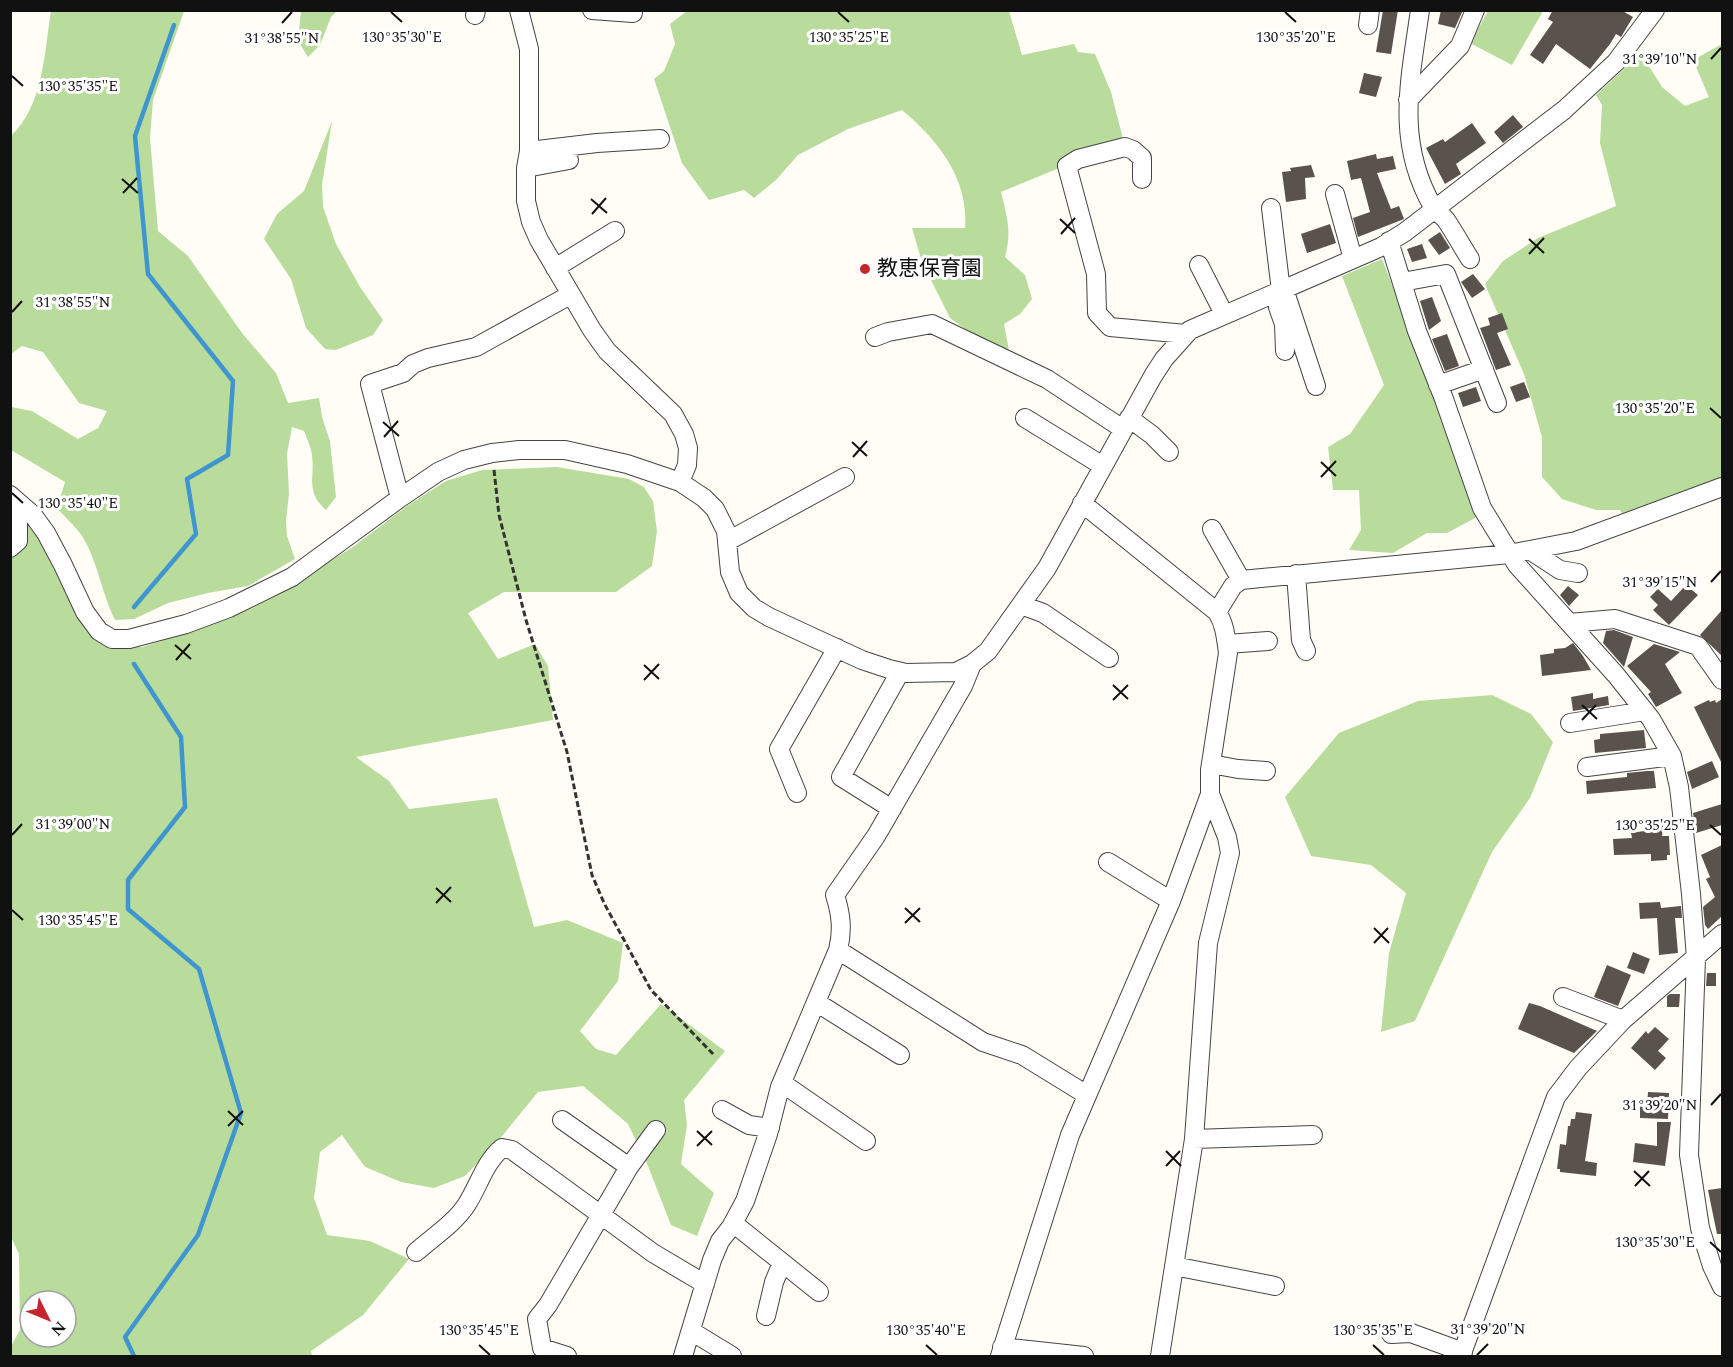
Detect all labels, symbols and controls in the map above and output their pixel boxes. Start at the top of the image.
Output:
text: 130°35'30"E [362,26,442,49]
text: 130°35'25"E [809,26,889,49]
text: 130°35'20"E [1256,26,1336,49]
text: 31°38'55"N [245,27,320,50]
text: 31°39'10"N [1623,48,1698,71]
text: 130°35'35"E [38,75,118,98]
place label: 教恵保育園 [877,253,982,285]
marker: 教恵保育園 [858,262,872,276]
text: 31°38'55"N [36,291,111,314]
text: 130°35'20"E [1615,397,1695,420]
text: 130°35'40"E [38,492,118,515]
text: 31°39'15"N [1623,571,1698,594]
text: 31°39'00"N [36,813,111,836]
text: 130°35'25"E [1615,814,1695,837]
text: 130°35'45"E [38,909,118,932]
text: 31°39'20"N [1623,1094,1698,1117]
text: 130°35'30"E [1615,1231,1695,1254]
north arrow [18,1289,78,1349]
text: N [45,1316,71,1342]
text: 31°39'20"N [1451,1318,1526,1341]
text: 130°35'45"E [439,1319,519,1342]
text: 130°35'40"E [886,1319,966,1342]
text: 130°35'35"E [1333,1319,1413,1342]

